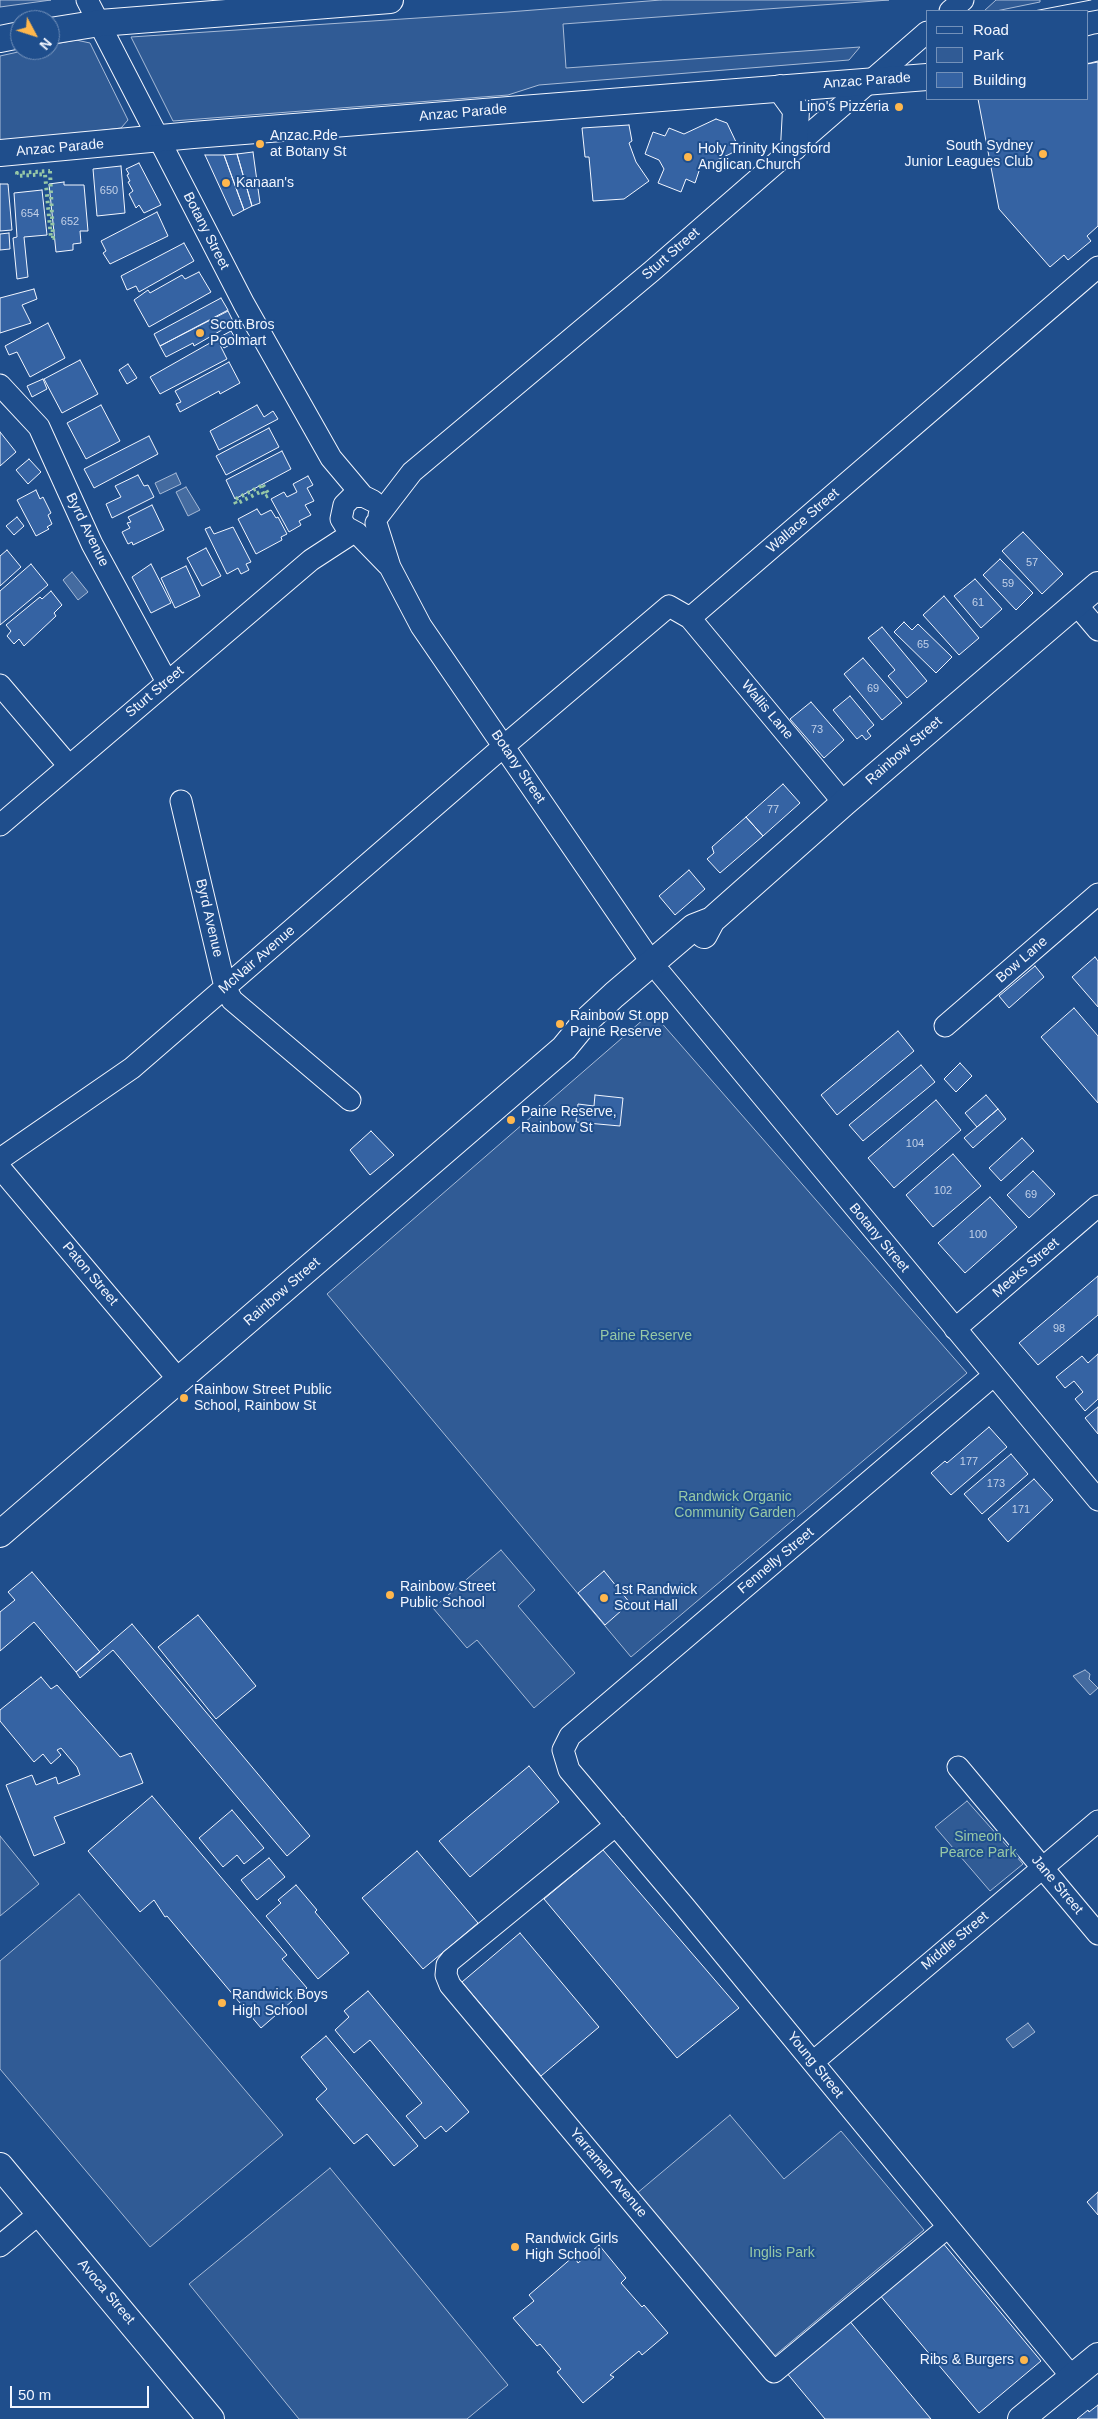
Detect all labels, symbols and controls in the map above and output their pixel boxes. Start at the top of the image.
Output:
north arrow [10,10,60,60]
legend [926,10,1088,100]
text: Road [973,21,1009,38]
text: N [36,35,55,53]
text: Park [973,46,1004,63]
street label: Anzac Parade [823,70,911,92]
text: Building [973,71,1026,88]
place label: Lino's Pizzeria [799,99,889,115]
street label: Anzac Parade [418,101,508,125]
marker: Lino's Pizzeria [893,101,905,113]
place label: Anzac Pde at Botany St [270,128,346,160]
street label: Anzac Parade [15,136,105,160]
marker: Anzac Pde at Botany St [254,138,266,150]
place label: South Sydney Junior Leagues Club [905,138,1033,170]
place label: Holy Trinity Kingsford Anglican Church [698,141,831,174]
marker: South Sydney Junior Leagues Club [1037,148,1049,160]
marker: Holy Trinity Kingsford Anglican Church [682,151,694,163]
place label: Kanaan's [236,175,294,191]
marker: Kanaan's [220,177,232,189]
house number: 650 [100,184,118,198]
street label: Botany Street [179,189,233,273]
house number: 654 [21,207,39,221]
house number: 652 [61,215,79,229]
street label: Sturt Street [639,224,703,284]
place label: Scott Bros Poolmart [210,317,275,350]
marker: Scott Bros Poolmart [194,327,206,339]
street label: Wallace Street [763,485,843,557]
street label: Byrd Avenue [62,490,112,570]
house number: 57 [1026,556,1038,570]
house number: 59 [1002,577,1014,591]
house number: 61 [972,596,984,610]
house number: 65 [917,638,929,652]
street label: Sturt Street [122,663,188,721]
street label: Wallis Lane [737,677,797,743]
house number: 69 [867,682,879,696]
street label: Rainbow Street [862,713,946,789]
house number: 73 [811,723,823,737]
street label: Botany Street [487,727,549,807]
house number: 77 [767,803,779,817]
street label: Byrd Avenue [192,877,226,959]
street label: McNair Avenue [215,922,299,998]
street label: Bow Lane [993,933,1051,987]
place label: Rainbow St opp Paine Reserve [570,1008,669,1040]
marker: Rainbow St opp Paine Reserve [554,1018,566,1030]
place label: Paine Reserve, Rainbow St [521,1104,617,1136]
marker: Paine Reserve, Rainbow St [505,1114,517,1126]
house number: 104 [906,1137,924,1151]
house number: 102 [934,1184,952,1198]
house number: 69 [1025,1188,1037,1202]
street label: Botany Street [845,1200,913,1276]
house number: 100 [969,1228,987,1242]
street label: Meeks Street [989,1235,1063,1301]
street label: Paton Street [59,1239,121,1309]
street label: Rainbow Street [240,1254,324,1330]
house number: 98 [1053,1322,1065,1336]
park label: Paine Reserve [600,1328,692,1344]
place label: Rainbow Street Public School, Rainbow St [194,1382,332,1414]
marker: Rainbow Street Public School, Rainbow St [178,1392,190,1404]
house number: 177 [960,1455,978,1469]
house number: 173 [987,1477,1005,1491]
park label: Randwick Organic Community Garden [674,1489,796,1521]
house number: 171 [1012,1503,1030,1517]
street label: Fennelly Street [735,1524,817,1598]
place label: Rainbow Street Public School [400,1579,496,1611]
place label: 1st Randwick Scout Hall [614,1582,697,1614]
marker: Rainbow Street Public School [384,1589,396,1601]
marker: 1st Randwick Scout Hall [598,1592,610,1604]
park label: Simeon Pearce Park [939,1829,1017,1861]
street label: Jane Street [1028,1852,1086,1918]
street label: Middle Street [918,1908,992,1974]
place label: Randwick Boys High School [232,1987,328,2020]
marker: Randwick Boys High School [216,1997,228,2009]
street label: Young Street [783,2028,847,2102]
street label: Yarraman Avenue [566,2125,650,2221]
place label: Randwick Girls High School [525,2231,618,2264]
marker: Randwick Girls High School [509,2241,521,2253]
park label: Inglis Park [749,2245,815,2261]
street label: Avoca Street [74,2256,138,2328]
place label: Ribs & Burgers [920,2352,1014,2368]
marker: Ribs & Burgers [1018,2354,1030,2366]
scale bar [12,2376,151,2408]
text: 50 m [18,2386,51,2403]

